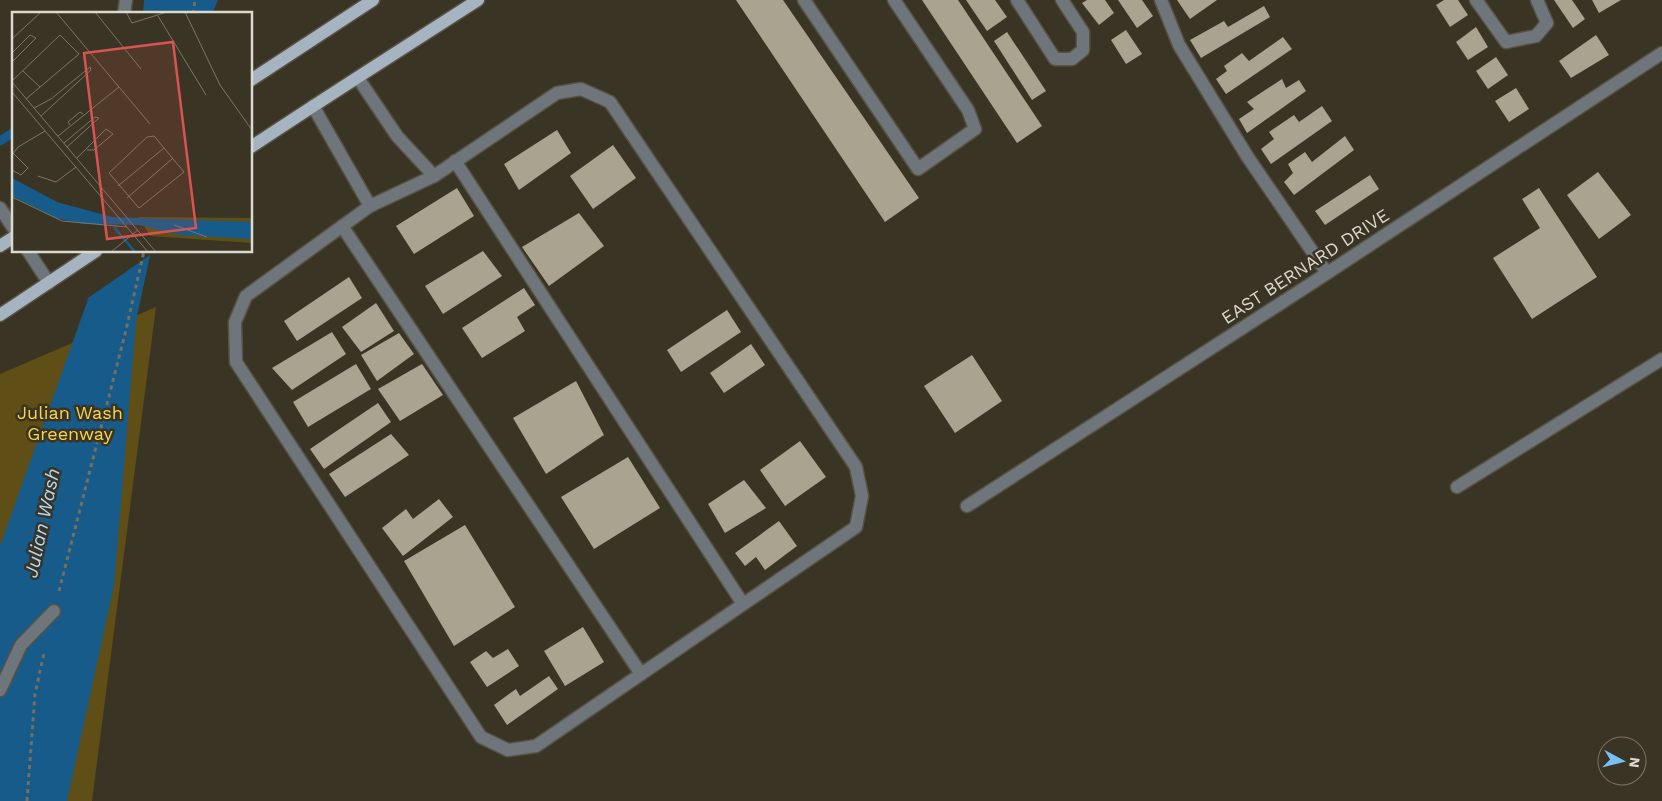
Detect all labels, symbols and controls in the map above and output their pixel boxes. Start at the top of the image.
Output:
inset map [12,12,252,252]
street label: EAST BERNARD DRIVE [1217,204,1393,328]
park label: Julian Wash Greenway [17,402,123,444]
water label: Julian Wash [19,466,65,580]
north arrow [1597,736,1647,786]
text: N [1626,756,1643,769]

